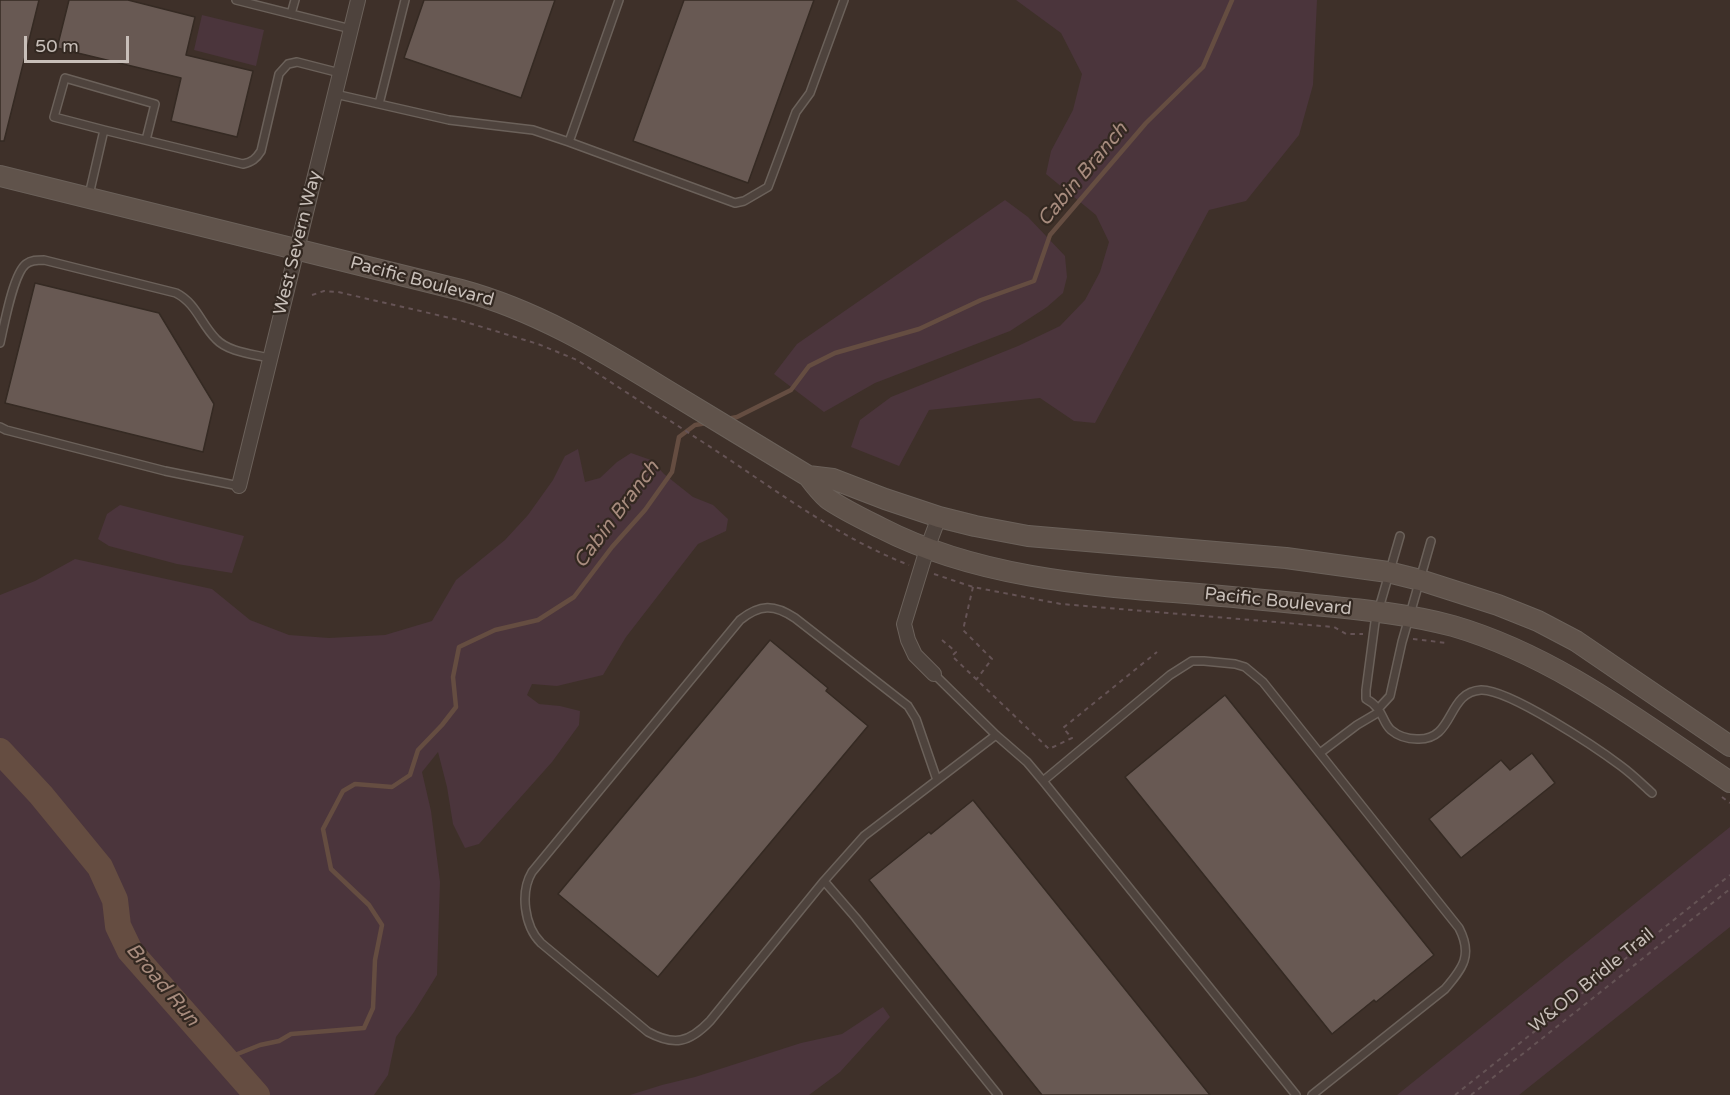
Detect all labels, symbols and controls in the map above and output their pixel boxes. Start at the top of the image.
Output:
scale bar [27,24,132,62]
text: 50 m [35,35,79,57]
water label: Cabin Branch [1033,118,1133,232]
street label: West Severn Way [270,169,326,317]
street label: Pacific Boulevard [348,252,496,312]
water label: Cabin Branch [569,457,665,573]
street label: Pacific Boulevard [1203,584,1353,620]
street label: W&OD Bridle Trail [1525,924,1659,1038]
water label: Broad Run [120,939,204,1031]

